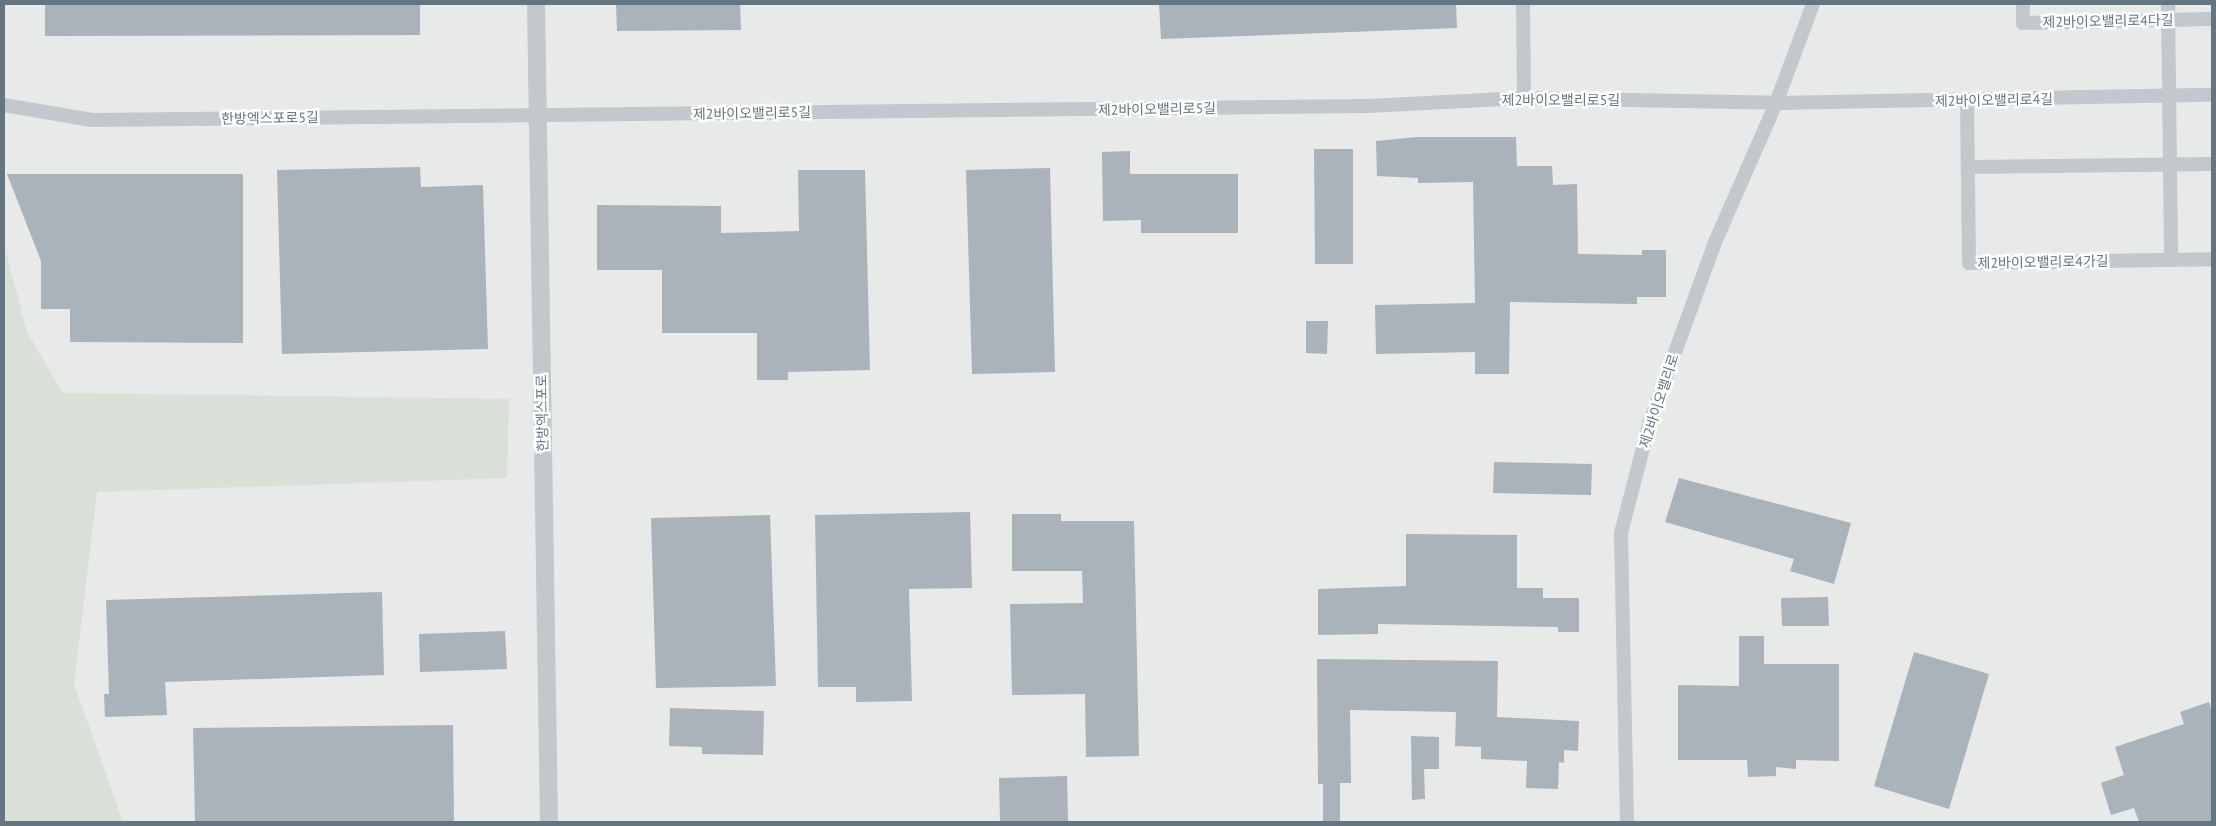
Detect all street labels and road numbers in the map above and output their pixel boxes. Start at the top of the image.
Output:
street label: 제2바이오밸리로4다길 [2042,11,2174,31]
street label: 제2바이오밸리로4길 [1935,91,2053,109]
street label: 제2바이오밸리로5길 [1502,92,1620,108]
street label: 제2바이오밸리로5길 [1098,100,1216,118]
street label: 제2바이오밸리로5길 [693,104,811,122]
street label: 한방엑스포로5길 [221,109,319,127]
street label: 제2바이오밸리로4가길 [1977,252,2109,272]
street label: 제2바이오밸리로 [1636,352,1682,450]
street label: 한방엑스포로 [533,374,551,452]

